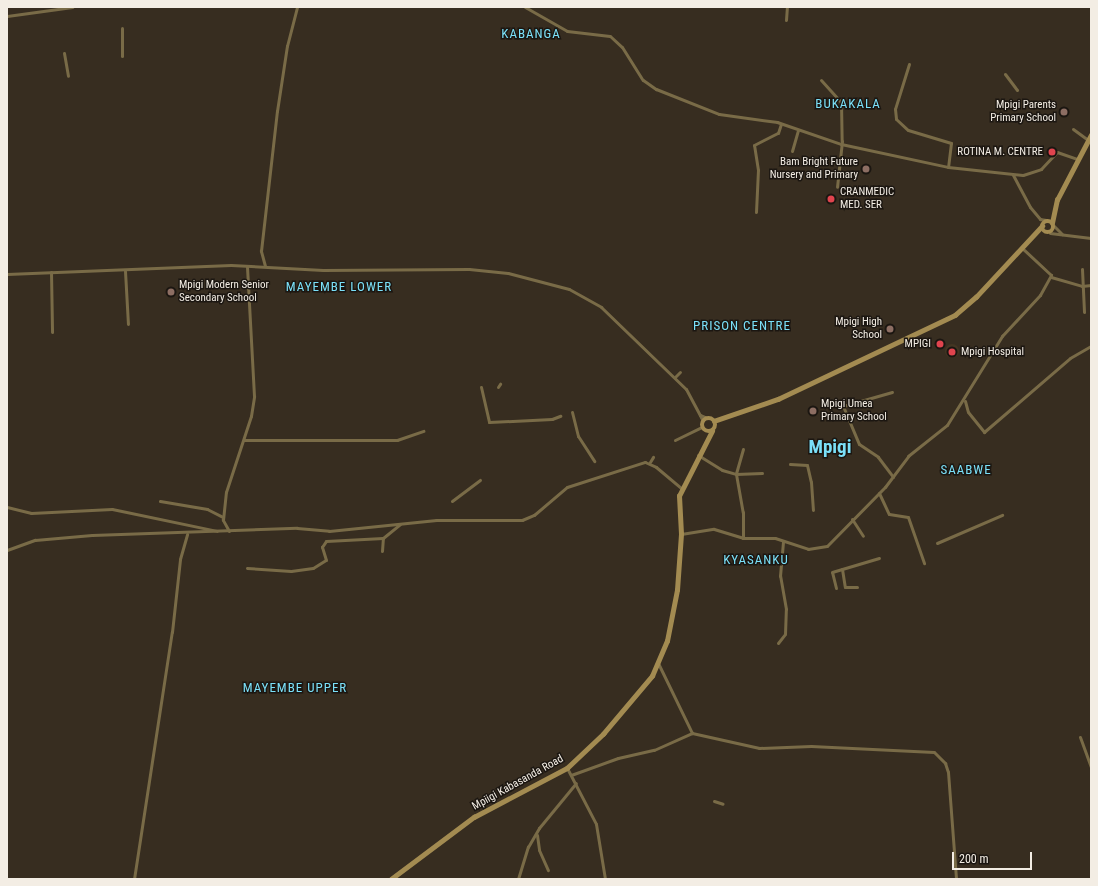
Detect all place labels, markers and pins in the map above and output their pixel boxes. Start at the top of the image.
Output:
place label: Mpigi Parents Primary School [990,99,1056,125]
marker: Mpigi Parents Primary School [1059,107,1069,117]
place label: ROTINA M. CENTRE [957,145,1043,159]
marker: ROTINA M. CENTRE [1046,146,1058,158]
place label: Bam Bright Future Nursery and Primary [770,156,858,182]
marker: Bam Bright Future Nursery and Primary [861,164,871,174]
place label: CRANMEDIC MED. SER [840,186,894,212]
marker: CRANMEDIC MED. SER [825,193,837,205]
place label: Mpigi Modern Senior Secondary School [179,279,269,305]
marker: Mpigi Modern Senior Secondary School [166,287,176,297]
place label: Mpigi High School [835,316,882,342]
marker: Mpigi High School [885,324,895,334]
place label: MPIGI [905,337,931,351]
marker: MPIGI [934,338,946,350]
place label: Mpigi Hospital [961,345,1024,359]
marker: Mpigi Hospital [946,346,958,358]
place label: Mpigi Umea Primary School [821,398,887,424]
marker: Mpigi Umea Primary School [808,406,818,416]

